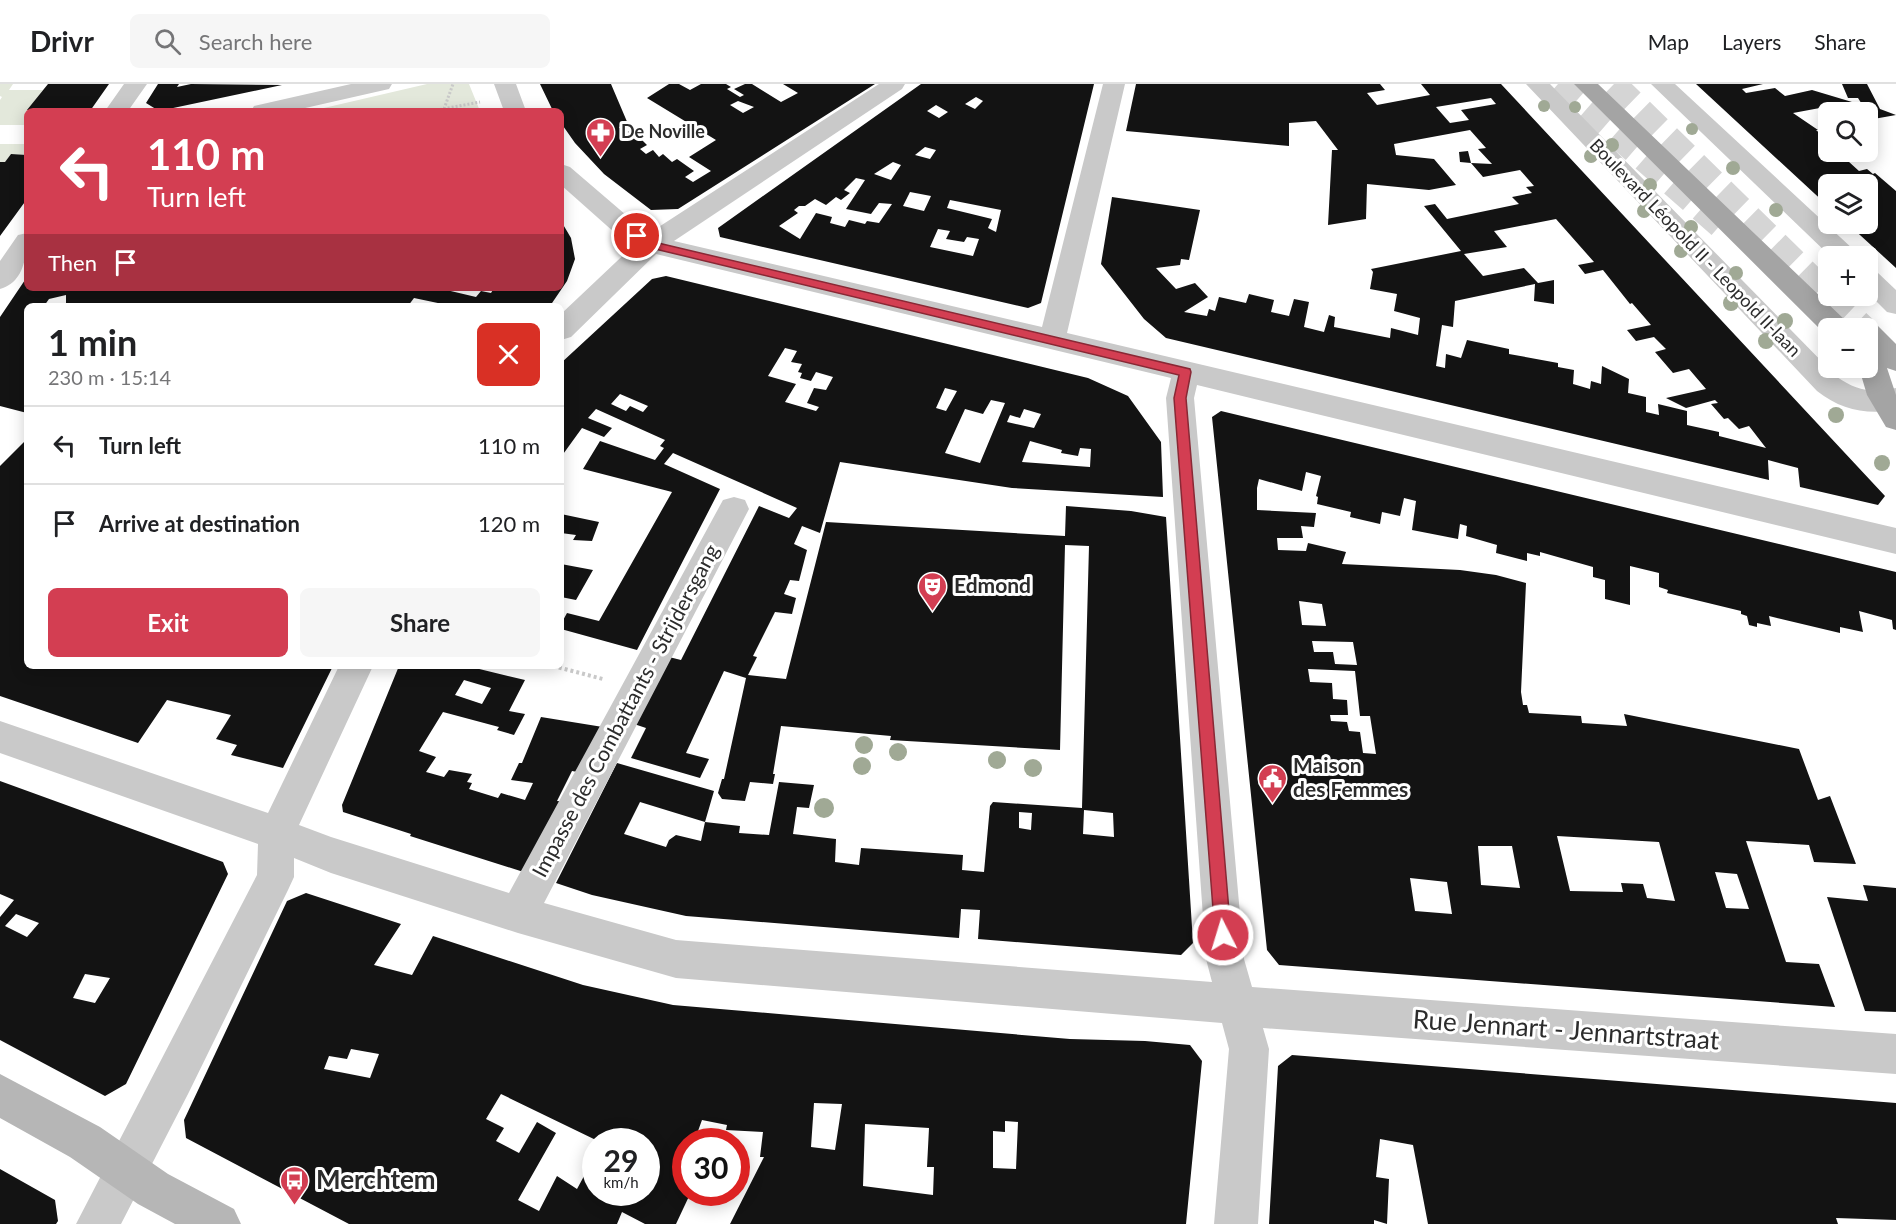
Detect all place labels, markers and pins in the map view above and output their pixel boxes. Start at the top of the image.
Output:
pharmacy icon: De Noville [584,116,616,158]
place label: De Noville [621,120,705,142]
pin [611,210,662,261]
theatre icon: Edmond [917,570,949,612]
place label: Edmond [954,572,1031,597]
place label: Maison des Femmes [1293,752,1408,801]
public building icon: Maison des Femmes [1256,762,1288,804]
place label: Merchtem [316,1163,436,1195]
bus stop icon: Merchtem [279,1164,311,1206]

